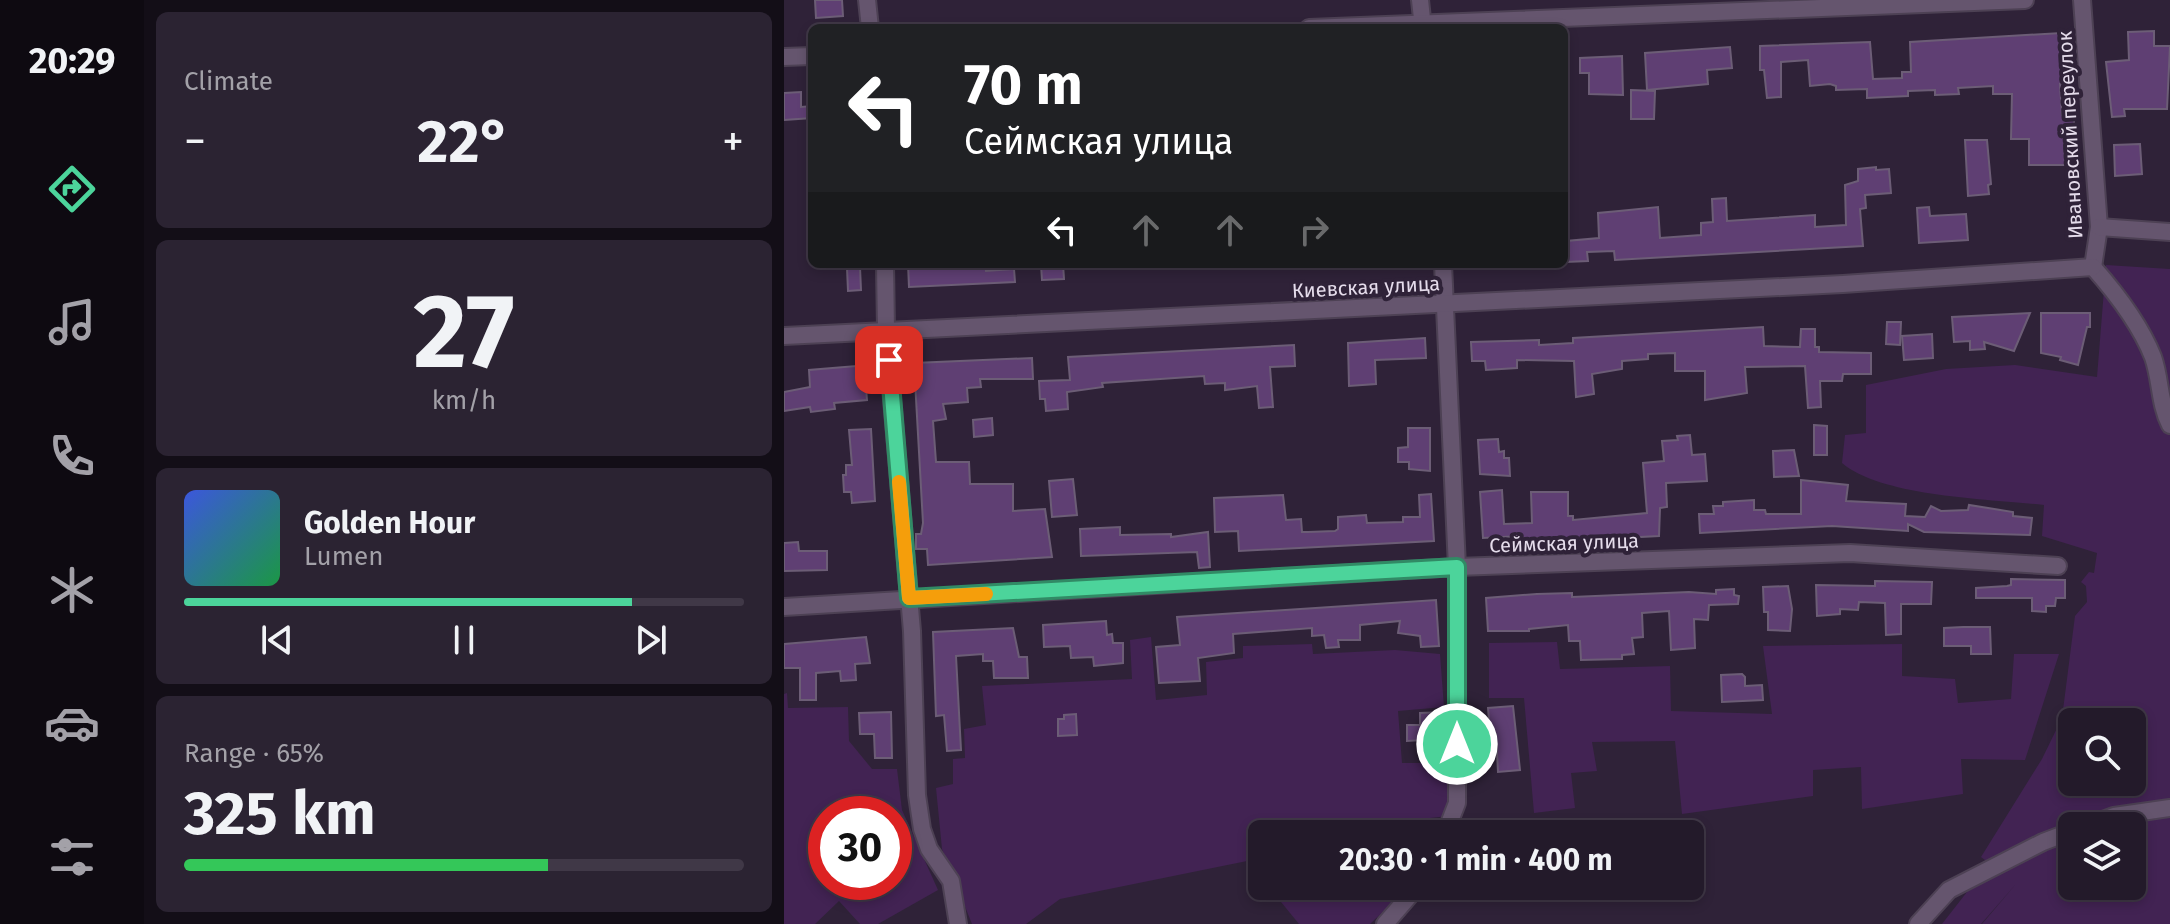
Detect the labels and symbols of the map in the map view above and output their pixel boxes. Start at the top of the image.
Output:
street label: Ивановский переулок [2053,30,2087,240]
street label: Киевская улица [1291,271,1441,303]
pin [855,326,923,394]
street label: Сеймская улица [1489,528,1639,558]
position arrow [1415,702,1499,786]
speed limit sign: 30 [808,796,912,900]

